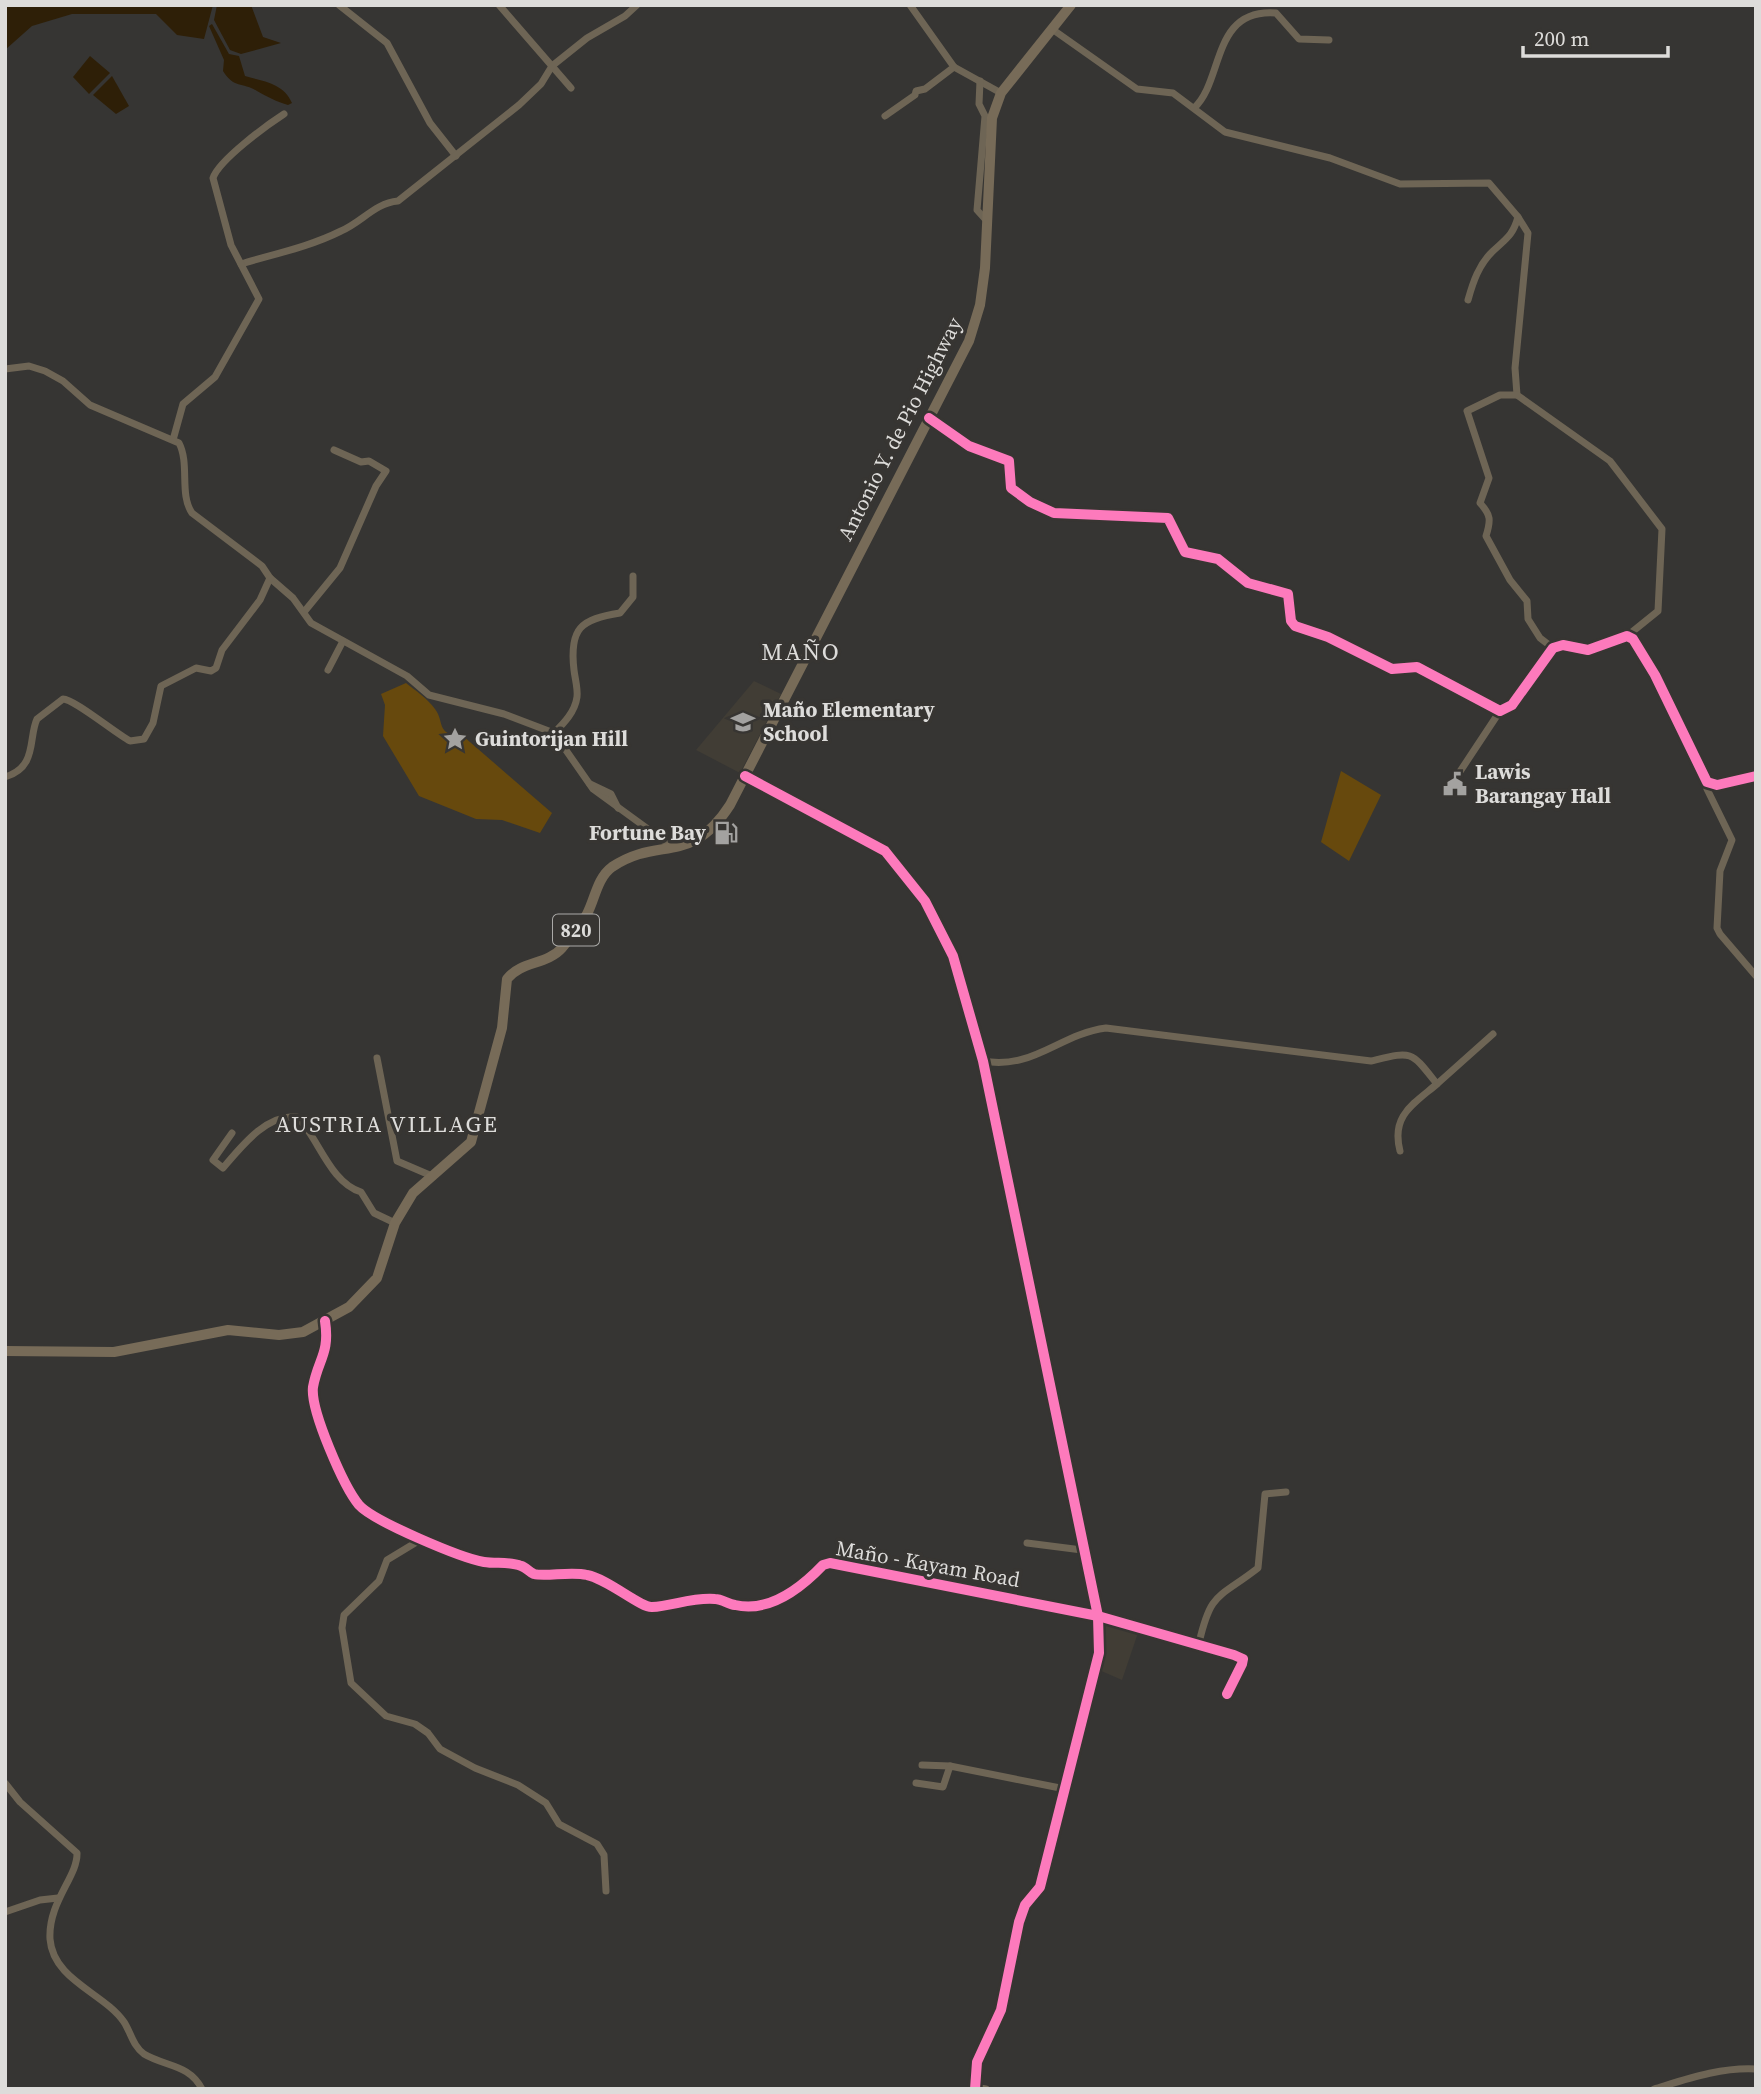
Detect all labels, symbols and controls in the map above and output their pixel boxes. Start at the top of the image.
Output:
scale bar [1523,14,1668,58]
text: 200 m [1534,24,1589,53]
street label: Antonio Y. de Pio Highway [831,312,969,546]
district label: MAÑO [761,635,841,668]
place label: Maño Elementary School [763,695,936,748]
school or university icon: Maño Elementary School [729,708,757,736]
place label: Guintorijan Hill [475,724,628,753]
place icon: Guintorijan Hill [441,725,469,753]
place label: Lawis Barangay Hall [1475,757,1611,810]
public building icon: Lawis Barangay Hall [1441,770,1469,798]
place label: Fortune Bay [589,818,707,847]
fuel station icon: Fortune Bay [712,819,740,847]
road number: 820 [553,914,599,946]
district label: AUSTRIA VILLAGE [275,1108,499,1140]
street label: Maño - Kayam Road [834,1533,1022,1594]

